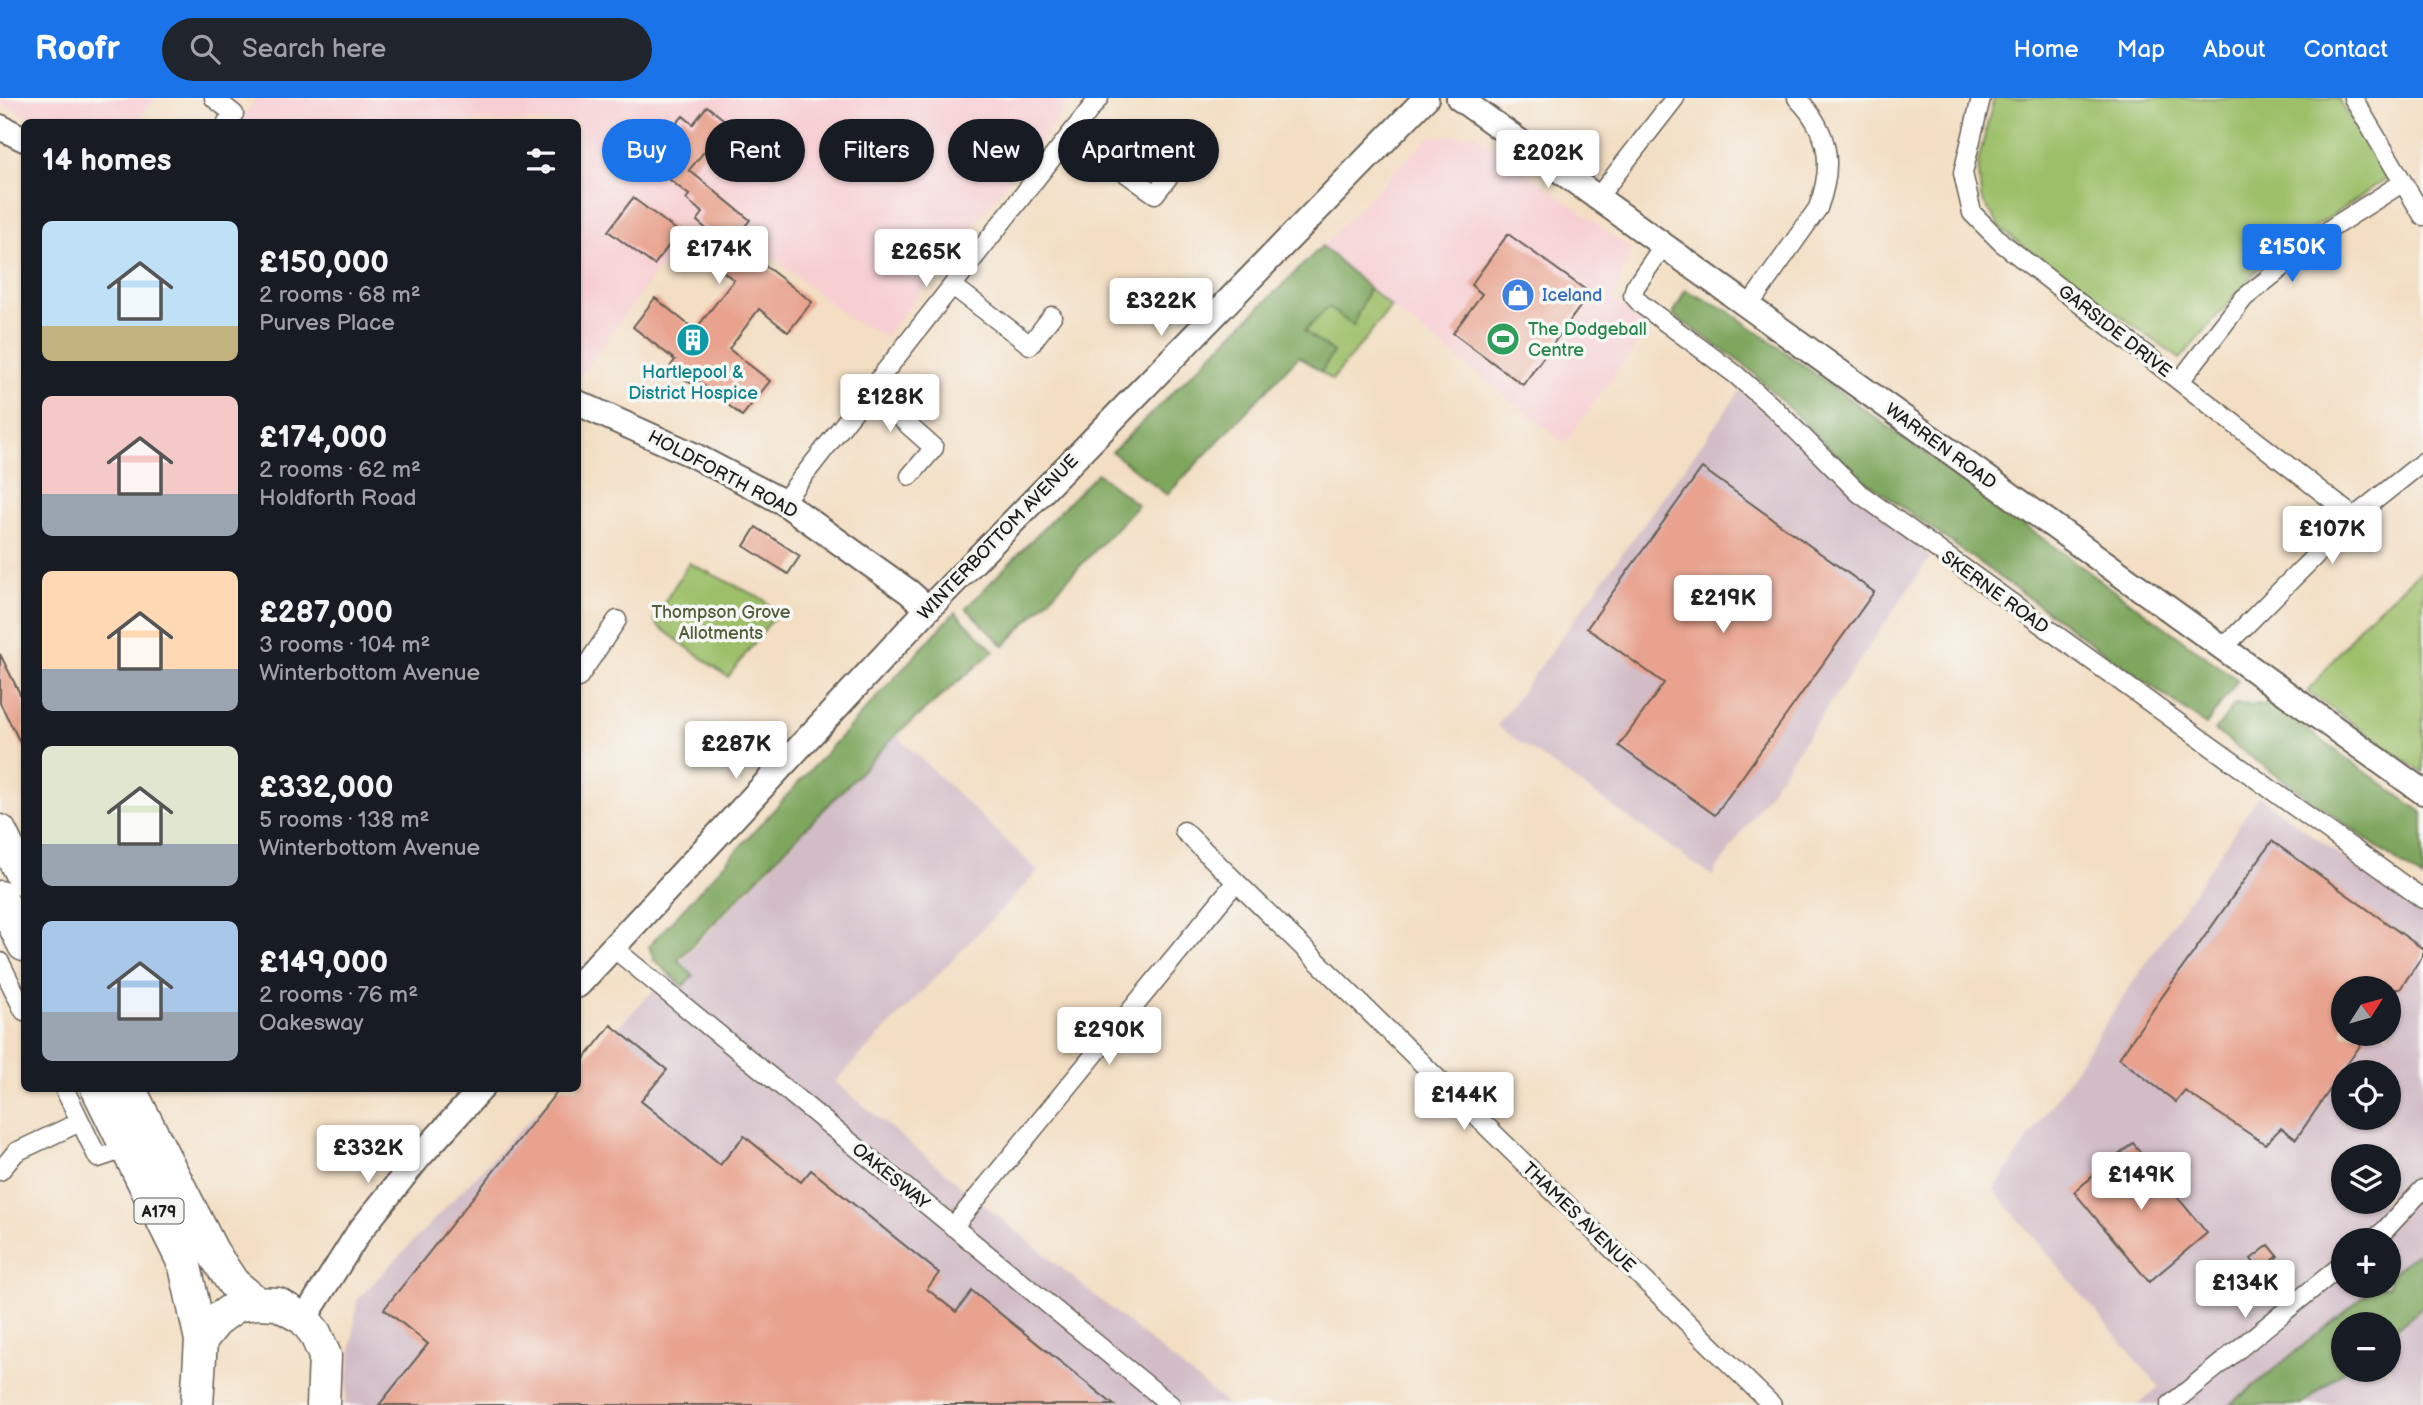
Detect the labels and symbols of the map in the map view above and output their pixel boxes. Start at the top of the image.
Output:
pin: £202K [1499,130,1597,190]
pin: £150K [2243,225,2341,284]
pin: £174K [670,226,768,286]
pin: £265K [877,230,975,289]
shop icon: Iceland [1499,276,1537,314]
pin: £322K [1112,278,1210,338]
street label: GARSIDE DRIVE [2054,281,2176,382]
place label: Iceland [1542,285,1602,306]
place label: The Dodgeball Centre [1528,319,1647,361]
sports icon: The Dodgeball Centre [1484,320,1522,358]
building icon: Hartlepool & District Hospice [674,321,712,359]
place label: Hartlepool & District Hospice [628,362,758,404]
pin: £128K [841,374,939,434]
street label: WARREN ROAD [1881,399,2000,494]
street label: HOLDFORTH ROAD [644,426,801,523]
street label: WINTERBOTTOM AVENUE [914,450,1083,624]
pin: £107K [2283,506,2381,566]
street label: SKERNE ROAD [1937,546,2052,638]
pin: £219K [1674,575,1772,635]
park label: Thompson Grove Allotments [652,602,791,644]
pin: £287K [687,722,785,781]
north arrow [2331,976,2401,1046]
pin: £290K [1060,1007,1158,1067]
pin: £144K [1415,1072,1513,1132]
pin: £332K [319,1126,417,1185]
street label: OAKESWAY [848,1139,934,1214]
pin: £149K [2092,1152,2190,1212]
street label: THAMES AVENUE [1518,1158,1640,1277]
road number: A179 [134,1198,184,1224]
pin: £134K [2196,1260,2294,1320]

